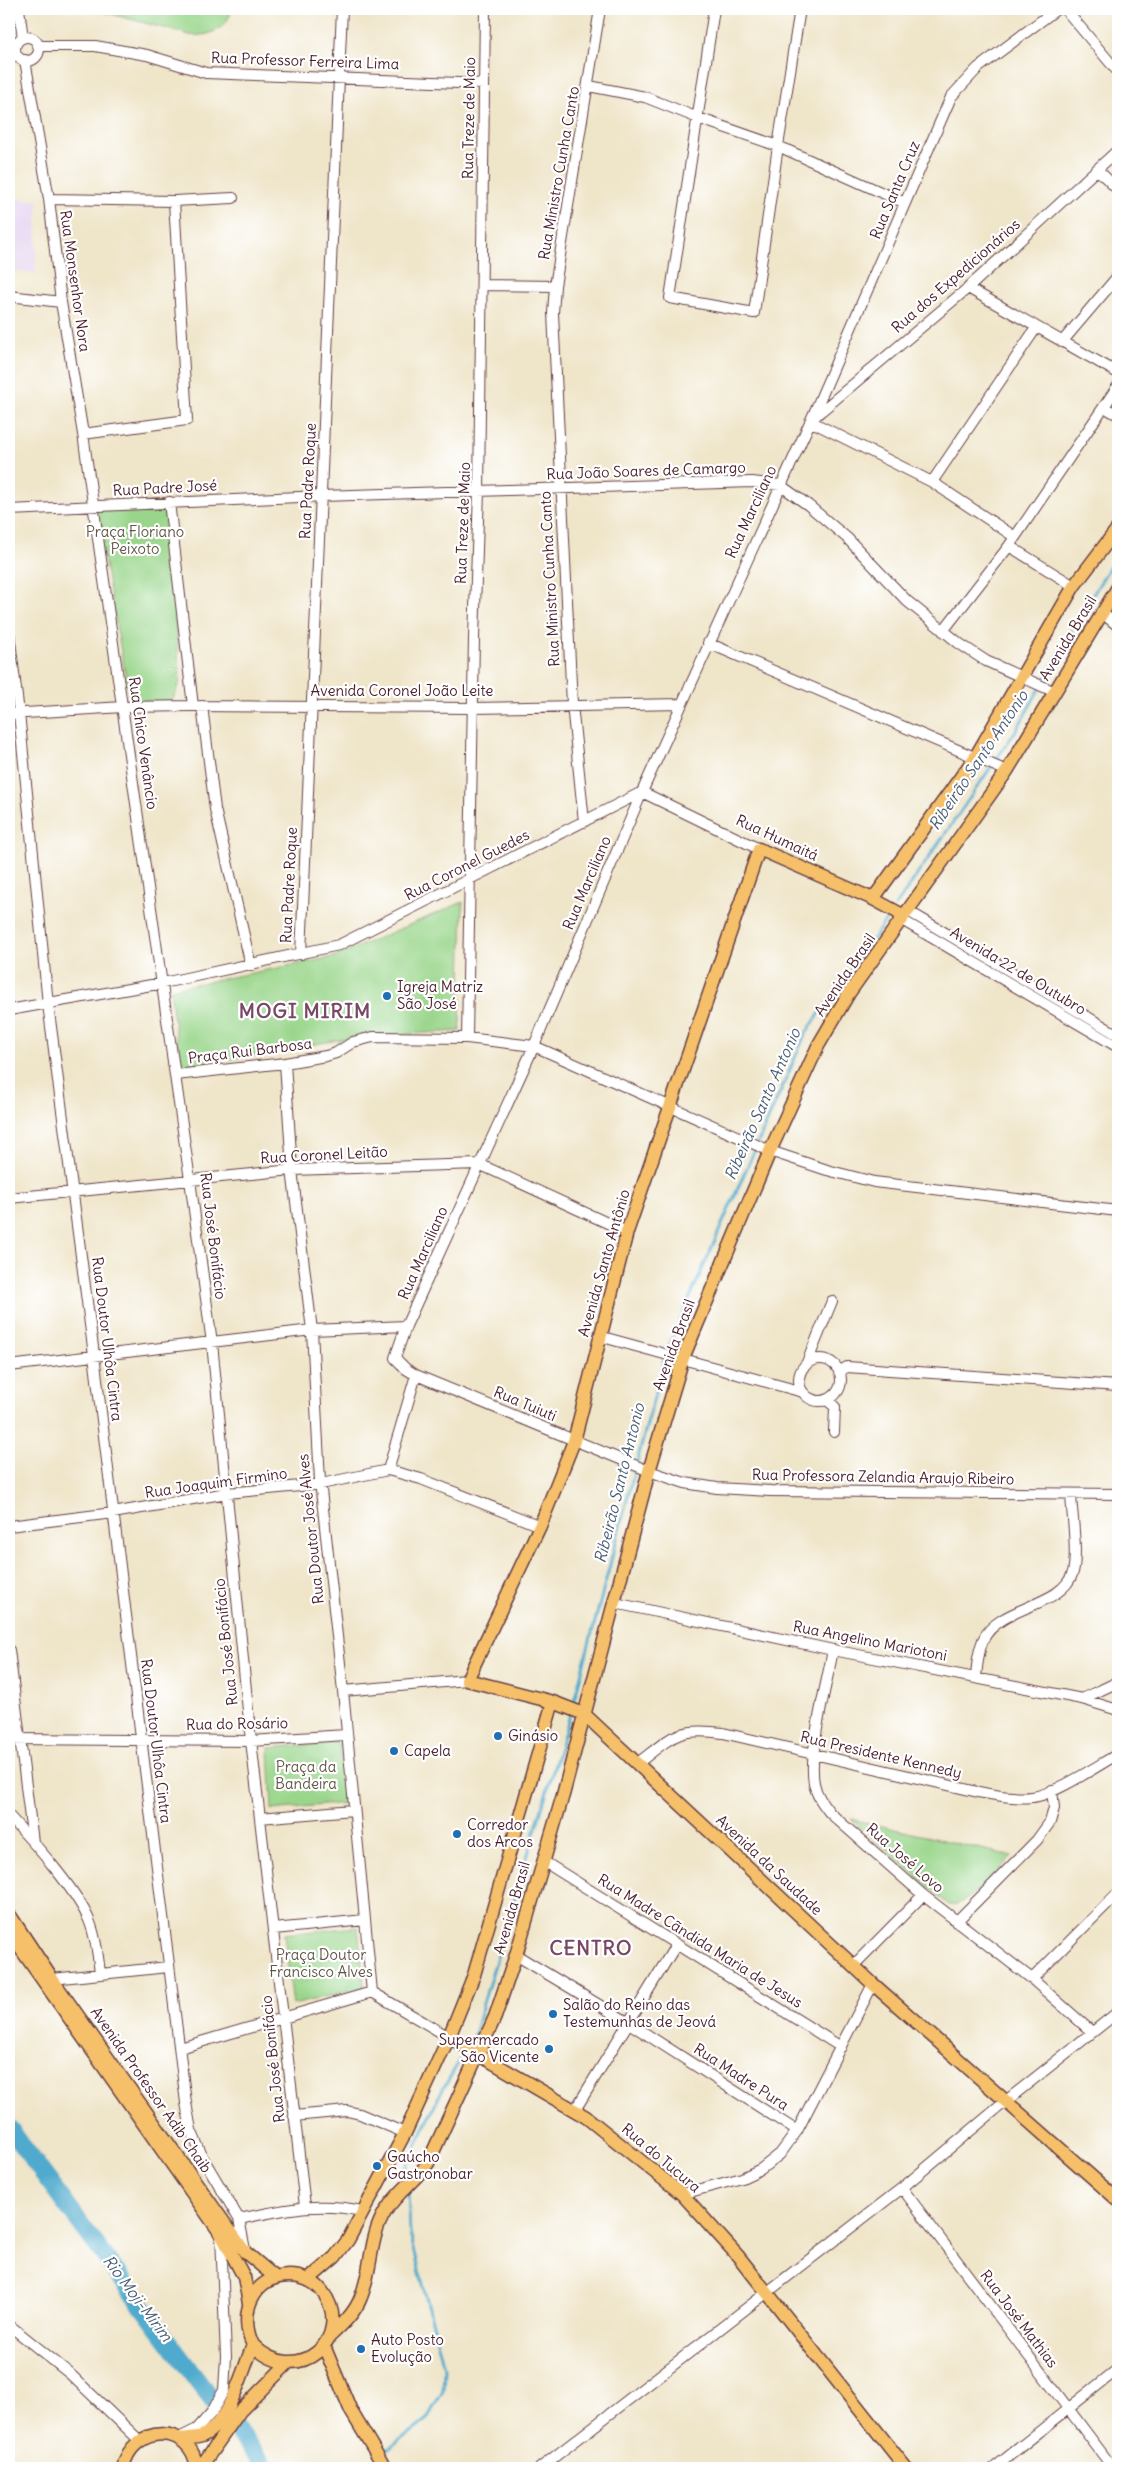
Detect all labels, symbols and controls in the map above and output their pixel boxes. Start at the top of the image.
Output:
street label: Rua Professor Ferreira Lima [211,48,400,73]
street label: Rua Treze de Maio [458,57,479,179]
street label: Rua Ministro Cunha Canto [534,85,583,261]
street label: Rua Santa Cruz [865,138,924,242]
street label: Rua Monsenhor Nora [56,209,95,353]
street label: Rua dos Expedicionários [887,214,1024,337]
street label: Rua Padre Roque [295,422,320,540]
street label: Rua João Soares de Camargo [546,458,746,483]
street label: Rua Treze de Maio [451,462,474,584]
street label: Rua Marciliano [721,462,780,561]
street label: Rua Padre José [112,475,218,500]
street label: Rua Ministro Cunha Canto [535,491,564,667]
park label: Praça Floriano Peixoto [86,522,184,558]
street label: Avenida Brasil [1035,592,1100,684]
street label: Rua Chico Venâncio [125,675,162,811]
street label: Avenida Coronel João Leite [311,681,493,700]
water label: Ribeirão Santo Antonio [924,686,1033,834]
street label: Rua Humaitá [733,810,822,865]
street label: Rua Coronel Guedes [401,825,533,904]
street label: Rua Padre Roque [276,826,301,944]
street label: Rua Marciliano [558,833,615,933]
street label: Avenida 22 de Outubro [947,922,1090,1019]
street label: Avenida Brasil [810,930,879,1020]
place label: Igreja Matriz São José [397,977,483,1013]
marker: Igreja Matriz São José [381,990,393,1002]
district label: MOGI MIRIM [239,998,371,1023]
water label: Ribeirão Santo Antonio [720,1024,805,1183]
street label: Praça Rui Barbosa [187,1033,313,1068]
street label: Rua Coronel Leitão [260,1142,388,1167]
street label: Rua José Bonifácio [196,1171,231,1300]
street label: Avenida Santo Antônio [573,1187,634,1339]
street label: Rua Marciliano [393,1203,452,1302]
street label: Rua Doutor Ulhôa Cintra [88,1256,127,1423]
street label: Avenida Brasil [648,1297,699,1393]
street label: Rua Tuiuti [491,1382,559,1425]
water label: Ribeirão Santo Antonio [589,1400,649,1565]
street label: Rua Doutor José Alves [293,1453,328,1605]
street label: Rua Joaquim Firmino [144,1463,288,1502]
street label: Rua Professora Zelandia Araujo Ribeiro [752,1465,1014,1488]
street label: Rua José Bonifácio [209,1578,242,1707]
street label: Rua Angelino Mariotoni [792,1616,949,1665]
street label: Rua Doutor Ulhôa Cintra [137,1658,176,1825]
street label: Rua do Rosário [186,1713,288,1734]
place label: Ginásio [508,1726,558,1745]
street label: Rua Presidente Kennedy [799,1727,964,1782]
marker: Ginásio [492,1730,504,1742]
place label: Capela [404,1741,451,1760]
marker: Capela [388,1745,400,1757]
park label: Praça da Bandeira [275,1757,337,1793]
street label: Avenida da Saudade [712,1810,826,1919]
place label: Corredor dos Arcos [467,1815,533,1851]
street label: Rua José Lovo [863,1819,948,1897]
marker: Corredor dos Arcos [451,1828,463,1840]
street label: Avenida Brasil [489,1859,534,1957]
street label: Rua Madre Cãndida Maria de Jesus [594,1869,806,2012]
district label: CENTRO [549,1935,633,1960]
park label: Praça Doutor Francisco Alves [269,1945,373,1981]
street label: Rua José Bonifácio [256,1995,289,2124]
place label: Salão do Reino das Testemunhas de Jeová [563,1995,717,2031]
street label: Avenida Professor Adib Chaib [87,2003,216,2176]
marker: Salão do Reino das Testemunhas de Jeová [547,2008,559,2020]
place label: Supermercado São Vicente [439,2030,539,2066]
street label: Rua Madre Pura [690,2039,793,2115]
marker: Supermercado São Vicente [543,2043,555,2055]
street label: Rua do Tucura [618,2119,705,2197]
place label: Gaúcho Gastronobar [387,2147,473,2183]
marker: Gaúcho Gastronobar [371,2160,383,2172]
water label: Rio Moji-Mirim [99,2251,178,2346]
street label: Rua José Mathias [976,2266,1063,2372]
place label: Auto Posto Evolução [371,2330,444,2366]
marker: Auto Posto Evolução [355,2343,367,2355]

